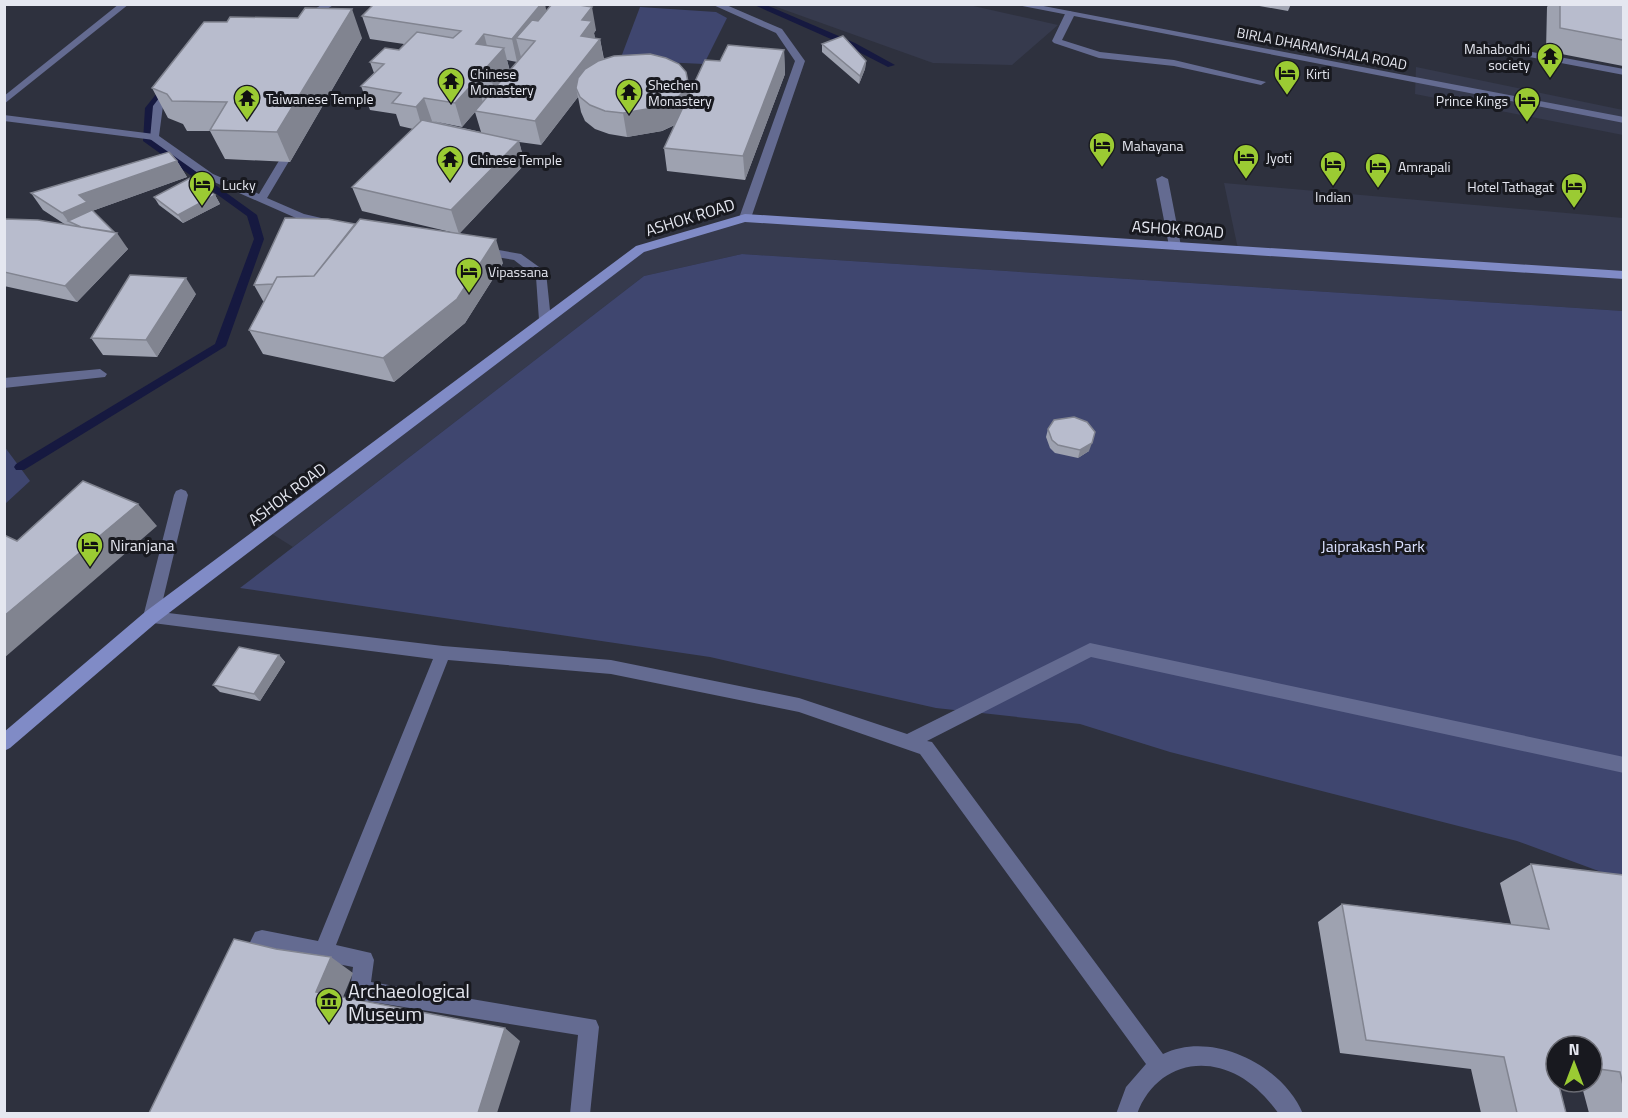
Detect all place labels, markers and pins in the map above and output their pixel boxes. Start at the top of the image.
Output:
place label: Mahabodhi society [1464,38,1530,75]
temple icon: Mahabodhi society [1535,41,1565,79]
hotel icon: Kirti [1272,58,1302,96]
place label: Chinese Monastery [470,63,534,100]
place label: Kirti [1306,63,1330,84]
temple icon: Chinese Monastery [436,66,466,104]
place label: Shechen Monastery [648,74,712,111]
temple icon: Shechen Monastery [614,77,644,115]
temple icon: Taiwanese Temple [232,83,262,121]
hotel icon: Prince Kings [1512,85,1542,123]
place label: Taiwanese Temple [266,88,374,109]
place label: Prince Kings [1436,90,1508,111]
hotel icon: Mahayana [1087,130,1117,168]
place label: Mahayana [1122,135,1183,156]
hotel icon: Jyoti [1231,142,1261,180]
temple icon: Chinese Temple [435,144,465,182]
place label: Jyoti [1266,147,1292,168]
place label: Chinese Temple [470,149,562,170]
hotel icon: Indian [1318,149,1348,187]
hotel icon: Amrapali [1363,151,1393,189]
place label: Amrapali [1398,156,1451,177]
hotel icon: Lucky [187,169,217,207]
hotel icon: Hotel Tathagat [1559,171,1589,209]
place label: Lucky [222,174,256,195]
place label: Hotel Tathagat [1467,176,1554,197]
place label: Indian [1315,186,1351,207]
hotel icon: Vipassana [454,256,484,294]
place label: Vipassana [488,261,548,282]
hotel icon: Niranjana [75,530,105,568]
place label: Niranjana [110,533,175,557]
place label: Archaeological Museum [348,975,470,1029]
museum icon: Archaeological Museum [314,986,344,1024]

